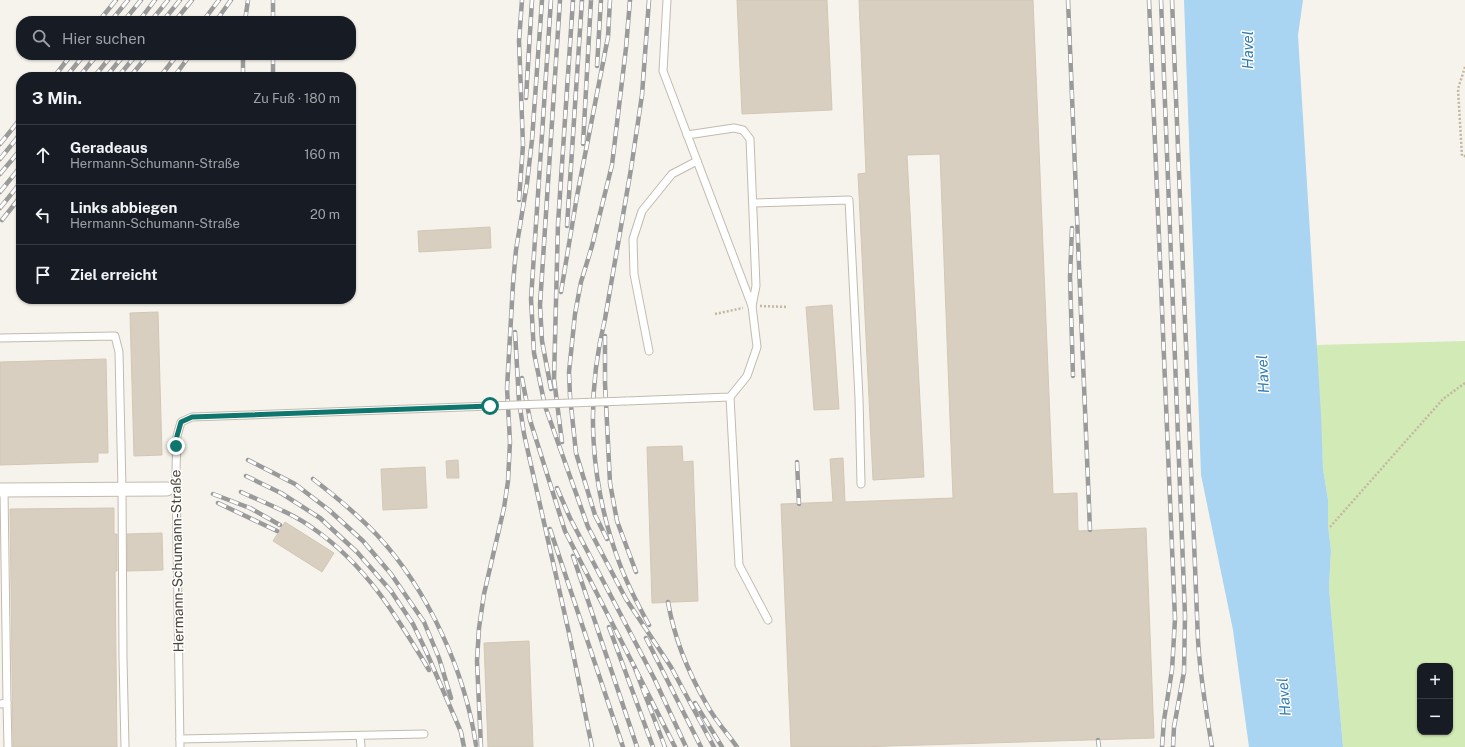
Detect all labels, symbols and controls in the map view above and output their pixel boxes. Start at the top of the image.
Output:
search box [16,16,356,60]
icon: search [30,27,52,49]
text: Hier suchen [62,30,145,47]
water label: Havel [1239,31,1256,69]
text: 3 Min. [32,88,82,108]
text: Zu Fuß · 180 m [253,91,340,106]
text: Geradeaus [70,139,148,156]
icon: ahead [32,144,54,166]
text: 160 m [304,147,340,162]
text: Hermann-Schumann-Straße [70,156,240,171]
text: Links abbiegen [70,199,177,216]
icon: left [32,204,54,226]
text: 20 m [310,207,340,222]
text: Hermann-Schumann-Straße [70,216,240,231]
icon: arrive [32,264,54,286]
text: Ziel erreicht [70,266,157,283]
water label: Havel [1253,354,1272,394]
route start [481,397,499,415]
route end [167,437,185,455]
street label: Hermann-Schumann-Straße [167,469,187,653]
map controls [1417,663,1453,735]
button: + [1417,663,1453,699]
water label: Havel [1273,677,1294,717]
button: − [1417,699,1453,735]

